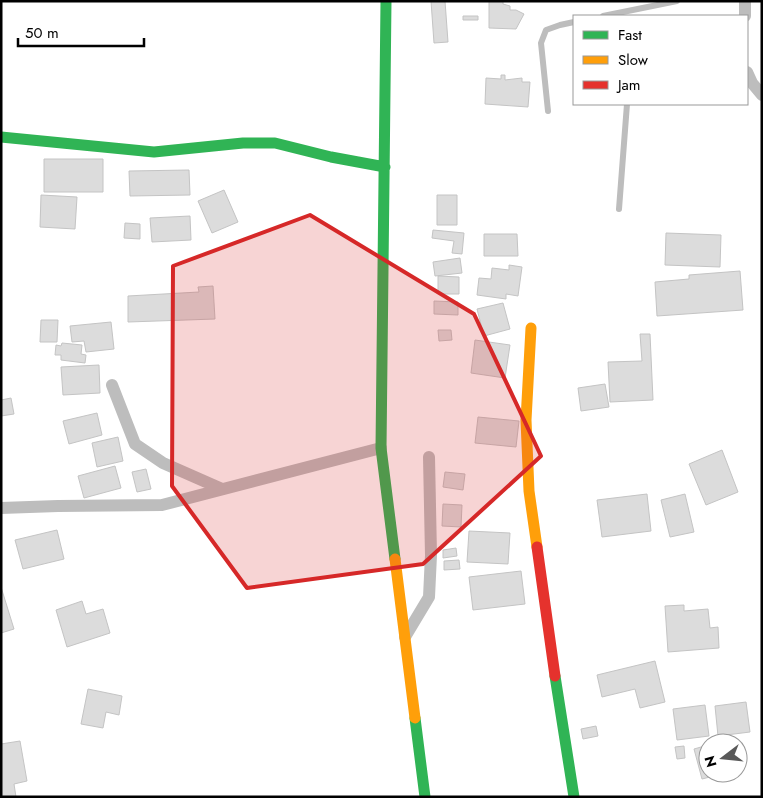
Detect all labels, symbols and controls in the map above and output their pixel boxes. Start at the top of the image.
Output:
scale bar [18,15,144,47]
legend [573,15,748,105]
text: 50 m [25,22,59,44]
text: Fast [618,24,642,46]
text: Slow [618,49,649,71]
text: Jam [616,74,641,96]
north arrow [698,733,748,783]
text: N [699,753,722,770]

